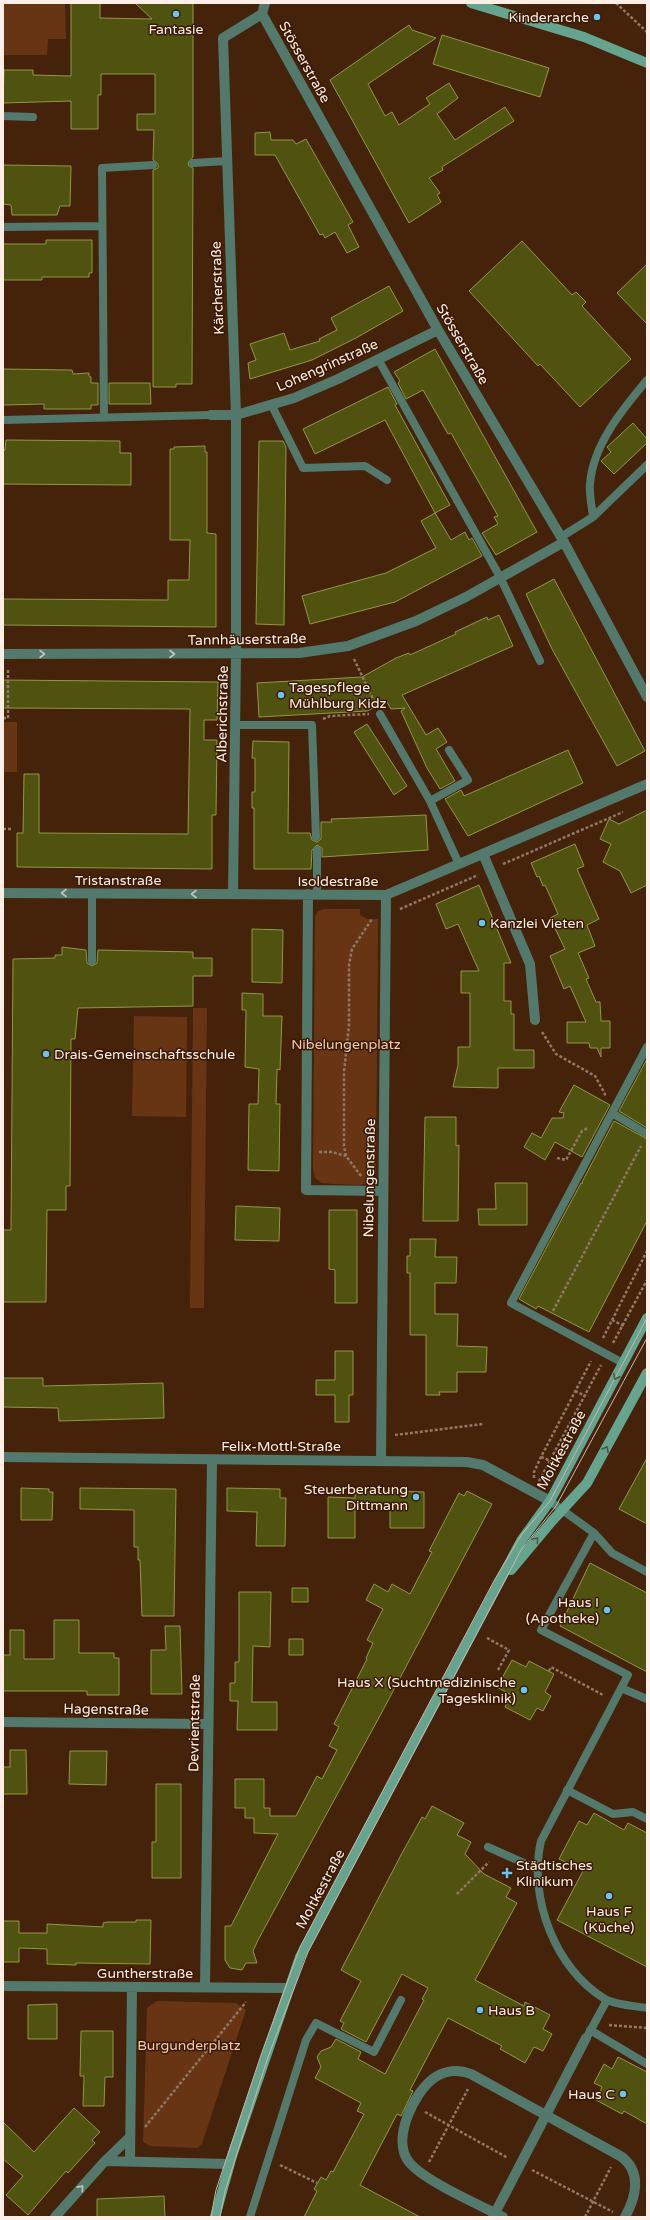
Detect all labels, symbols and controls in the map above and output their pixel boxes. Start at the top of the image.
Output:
marker: Fantasie [171,9,181,19]
place label: Kinderarche [509,9,589,26]
marker: Kinderarche [592,12,602,22]
street label: Stösserstraße [275,19,334,106]
place label: Fantasie [148,21,204,38]
street label: Kärcherstraße [207,241,228,335]
street label: Stösserstraße [433,301,493,388]
street label: Lohengrinstraße [274,335,381,395]
street label: Tannhäuserstraße [187,630,307,649]
one-way arrow [39,650,45,658]
one-way arrow [169,650,175,658]
street label: Alberichstraße [213,665,232,763]
place label: Tagespflege Mühlburg Kidz [289,679,387,712]
marker: Tagespflege Mühlburg Kidz [276,690,286,700]
street label: Tristanstraße [75,872,161,889]
street label: Isoldestraße [298,873,379,890]
one-way arrow [61,889,67,897]
one-way arrow [191,890,197,898]
place label: Kanzlei Vieten [490,915,584,932]
marker: Kanzlei Vieten [477,918,487,928]
park label: Nibelungenplatz [291,1036,401,1053]
place label: Drais-Gemeinschaftsschule [54,1046,235,1063]
marker: Drais-Gemeinschaftsschule [41,1049,51,1059]
street label: Nibelungenstraße [360,1118,379,1238]
one-way arrow [613,1372,620,1380]
street label: Moltkestraße [533,1407,590,1493]
street label: Felix-Mottl-Straße [221,1438,341,1455]
one-way arrow [601,1446,609,1453]
place label: Steuerberatung Dittmann [304,1481,408,1514]
marker: Steuerberatung Dittmann [411,1492,421,1502]
one-way arrow [531,1537,538,1545]
place label: Haus I (Apotheke) [526,1594,599,1627]
marker: Haus I (Apotheke) [602,1605,612,1615]
street label: Devrientstraße [185,1674,204,1772]
place label: Haus X (Suchtmedizinische Tagesklinik) [337,1674,516,1707]
marker: Haus X (Suchtmedizinische Tagesklinik) [519,1685,529,1695]
street label: Hagenstraße [63,1700,149,1719]
street label: Moltkestraße [292,1846,349,1932]
place label: Städtisches Klinikum [516,1857,593,1890]
marker: Städtisches Klinikum [501,1867,513,1879]
marker: Haus F (Küche) [604,1891,614,1901]
place label: Haus F (Küche) [584,1903,634,1936]
street label: Guntherstraße [97,1965,193,1982]
place label: Haus B [488,2002,535,2019]
marker: Haus B [475,2005,485,2015]
park label: Burgunderplatz [137,2037,241,2054]
place label: Haus C [568,2086,615,2103]
marker: Haus C [618,2089,628,2099]
one-way arrow [76,2185,84,2193]

